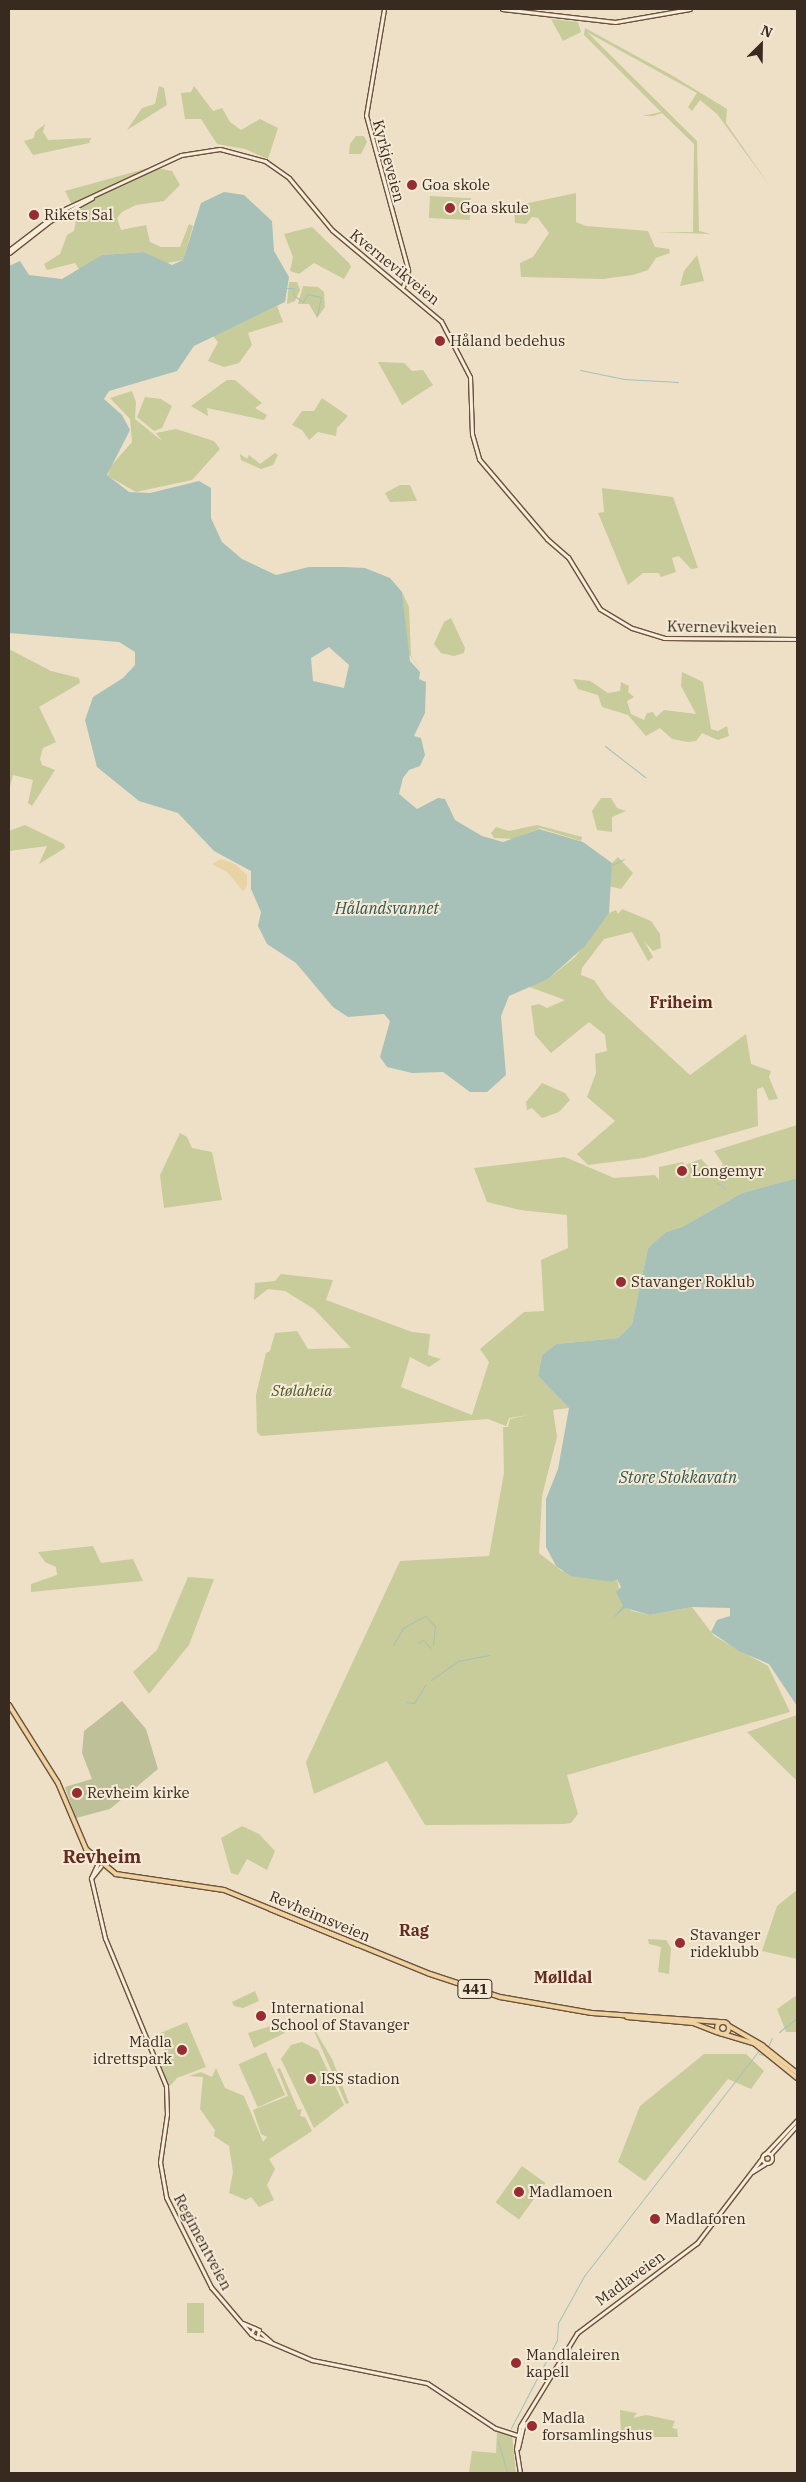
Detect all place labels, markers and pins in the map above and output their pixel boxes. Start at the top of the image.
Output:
place label: Goa skole [422,176,490,194]
marker: Goa skole [406,179,418,191]
place label: Goa skule [460,199,529,217]
marker: Goa skule [444,202,456,214]
place label: Rikets Sal [44,206,113,224]
marker: Rikets Sal [28,209,40,221]
place label: Håland bedehus [450,332,565,350]
marker: Håland bedehus [434,335,446,347]
place label: Longemyr [692,1162,764,1180]
marker: Longemyr [676,1165,688,1177]
place label: Stavanger Roklub [631,1273,755,1291]
marker: Stavanger Roklub [615,1276,627,1288]
place label: Revheim kirke [87,1784,190,1802]
marker: Revheim kirke [71,1787,83,1799]
place label: Stavanger rideklubb [690,1925,760,1960]
marker: Stavanger rideklubb [674,1937,686,1949]
place label: International School of Stavanger [271,1998,409,2033]
marker: International School of Stavanger [255,2010,267,2022]
place label: Madla idrettspark [93,2032,172,2067]
marker: Madla idrettspark [176,2044,188,2056]
place label: ISS stadion [321,2070,400,2088]
marker: ISS stadion [305,2073,317,2085]
place label: Madlamoen [529,2183,613,2201]
marker: Madlamoen [513,2186,525,2198]
place label: Madlaforen [665,2210,746,2228]
marker: Madlaforen [649,2213,661,2225]
place label: Mandlaleiren kapell [526,2345,620,2380]
marker: Mandlaleiren kapell [510,2357,522,2369]
place label: Madla forsamlingshus [542,2408,652,2443]
marker: Madla forsamlingshus [526,2420,538,2432]

